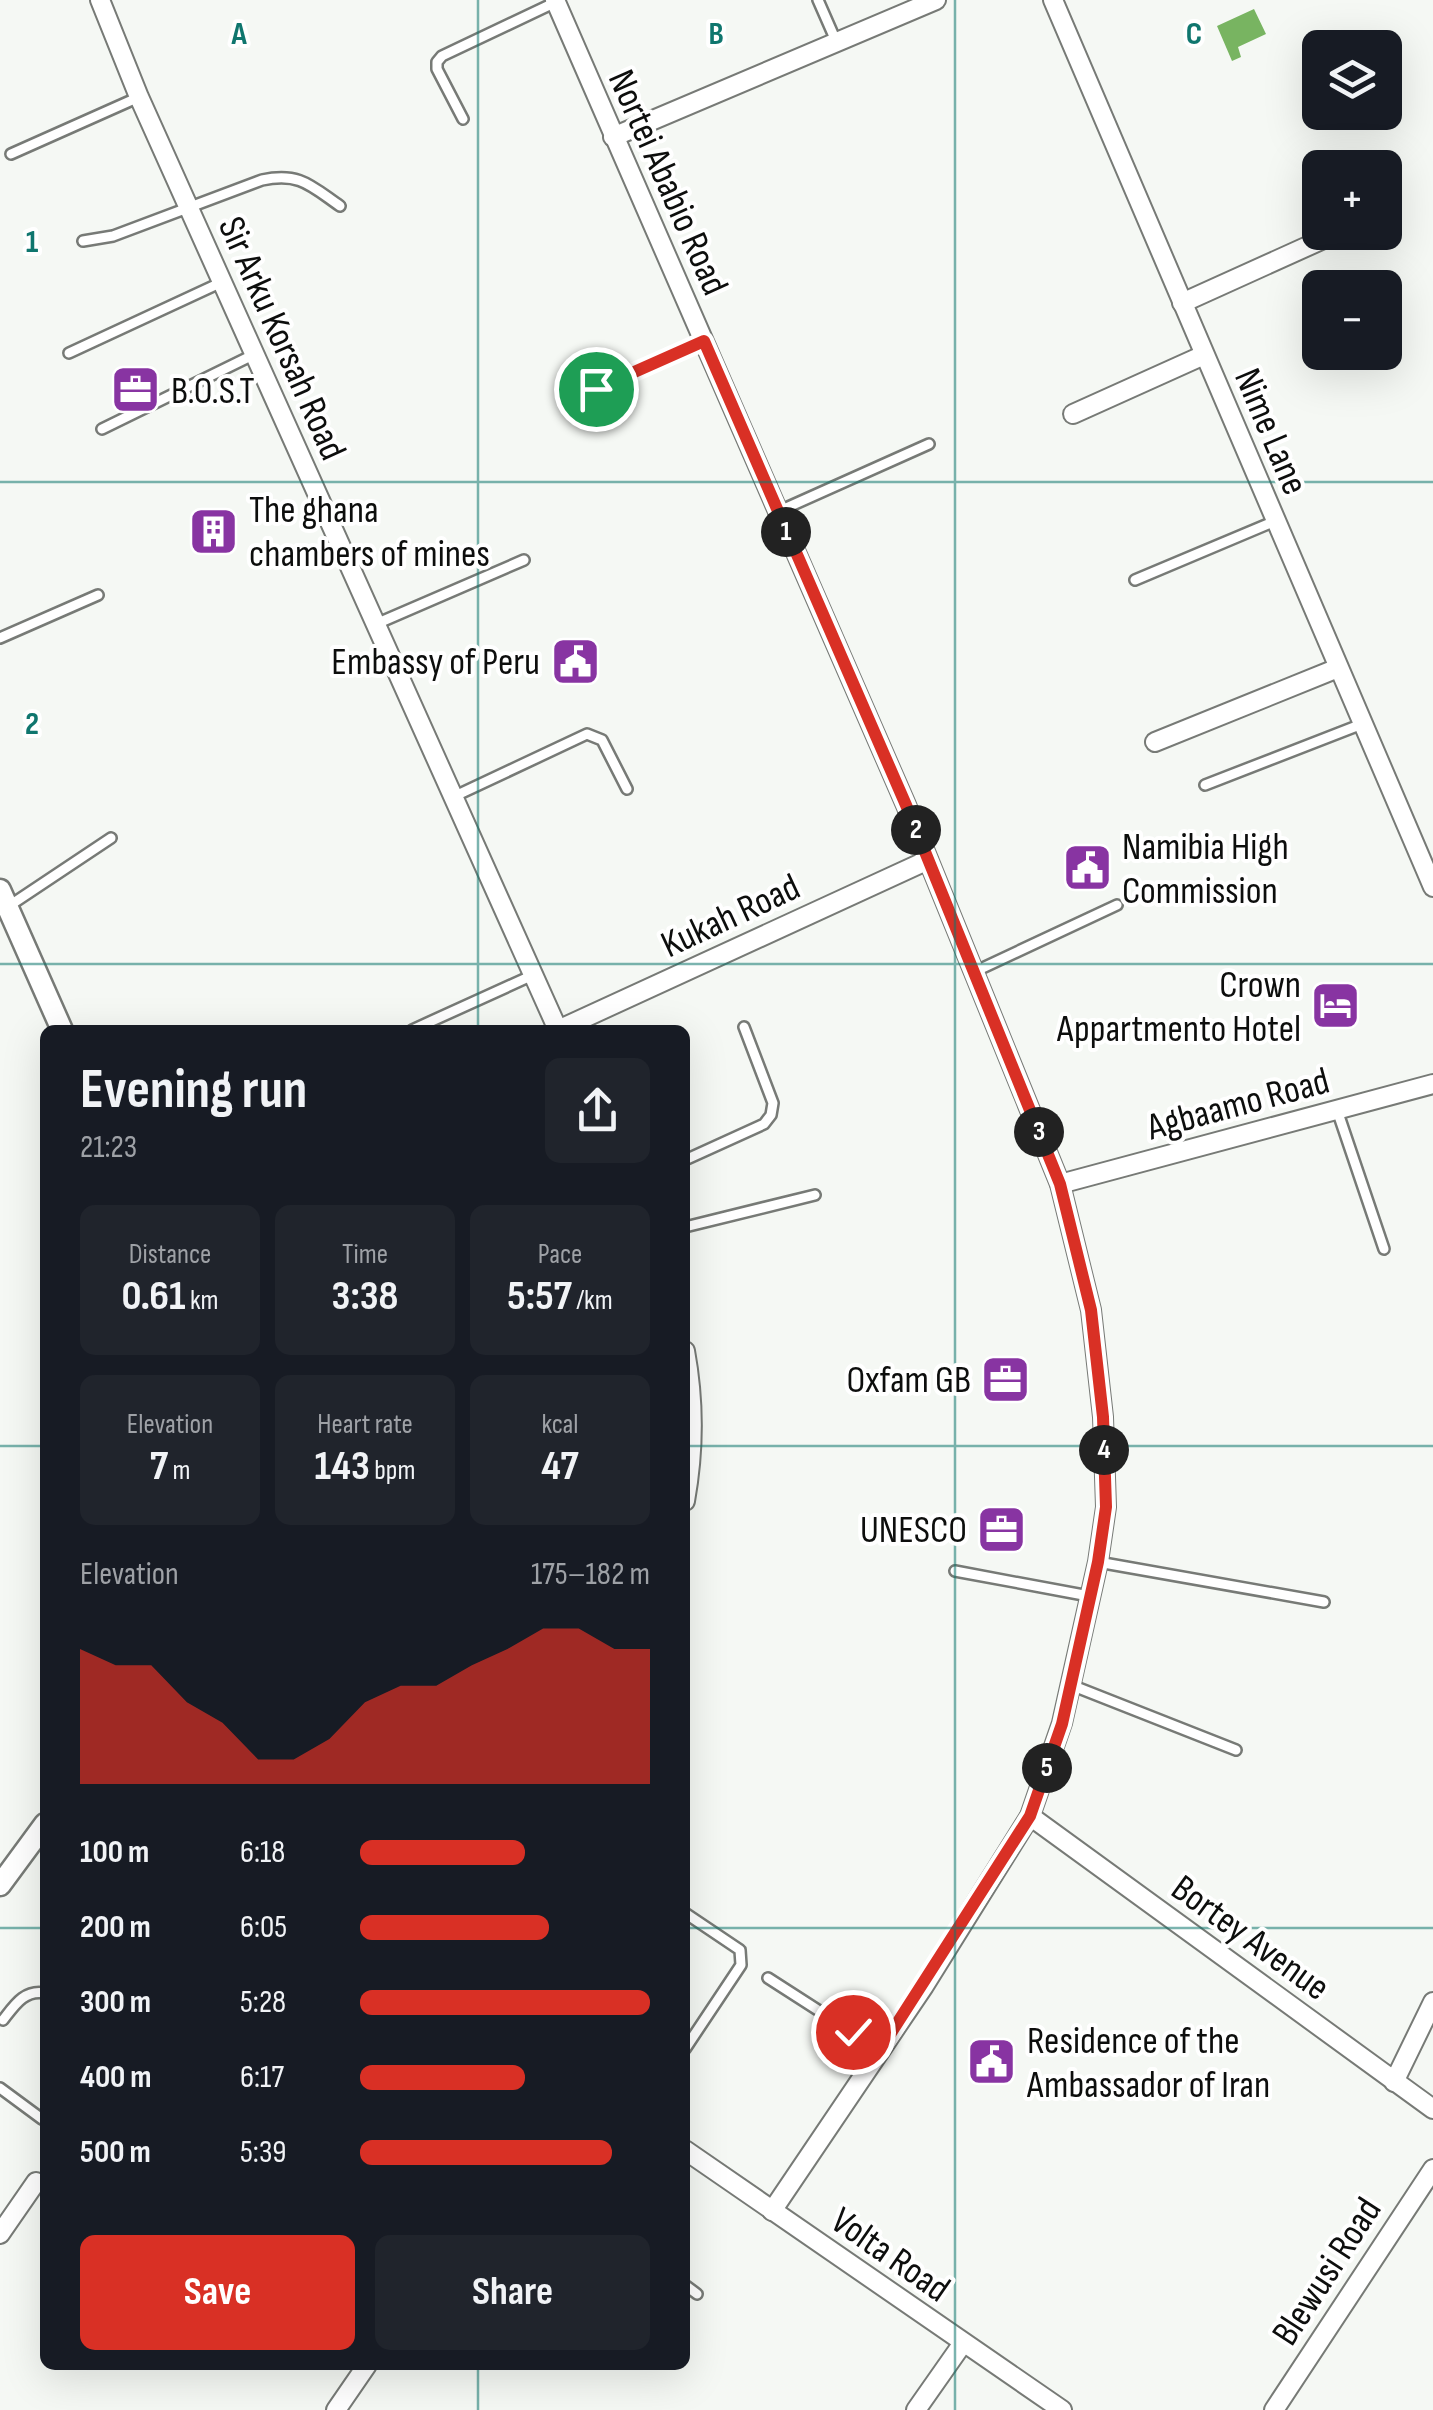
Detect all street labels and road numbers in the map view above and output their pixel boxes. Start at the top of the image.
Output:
street label: Nortei Ababio Road [598,63,737,302]
street label: Sir Arku Korsah Road [208,210,355,467]
street label: Nime Lane [1224,362,1317,501]
street label: Kukah Road [654,865,807,968]
street label: Agbaamo Road [1142,1059,1334,1151]
street label: Bortey Avenue [1162,1866,1338,2010]
street label: Blewusi Road [1263,2190,1391,2354]
street label: Volta Road [822,2198,958,2312]

